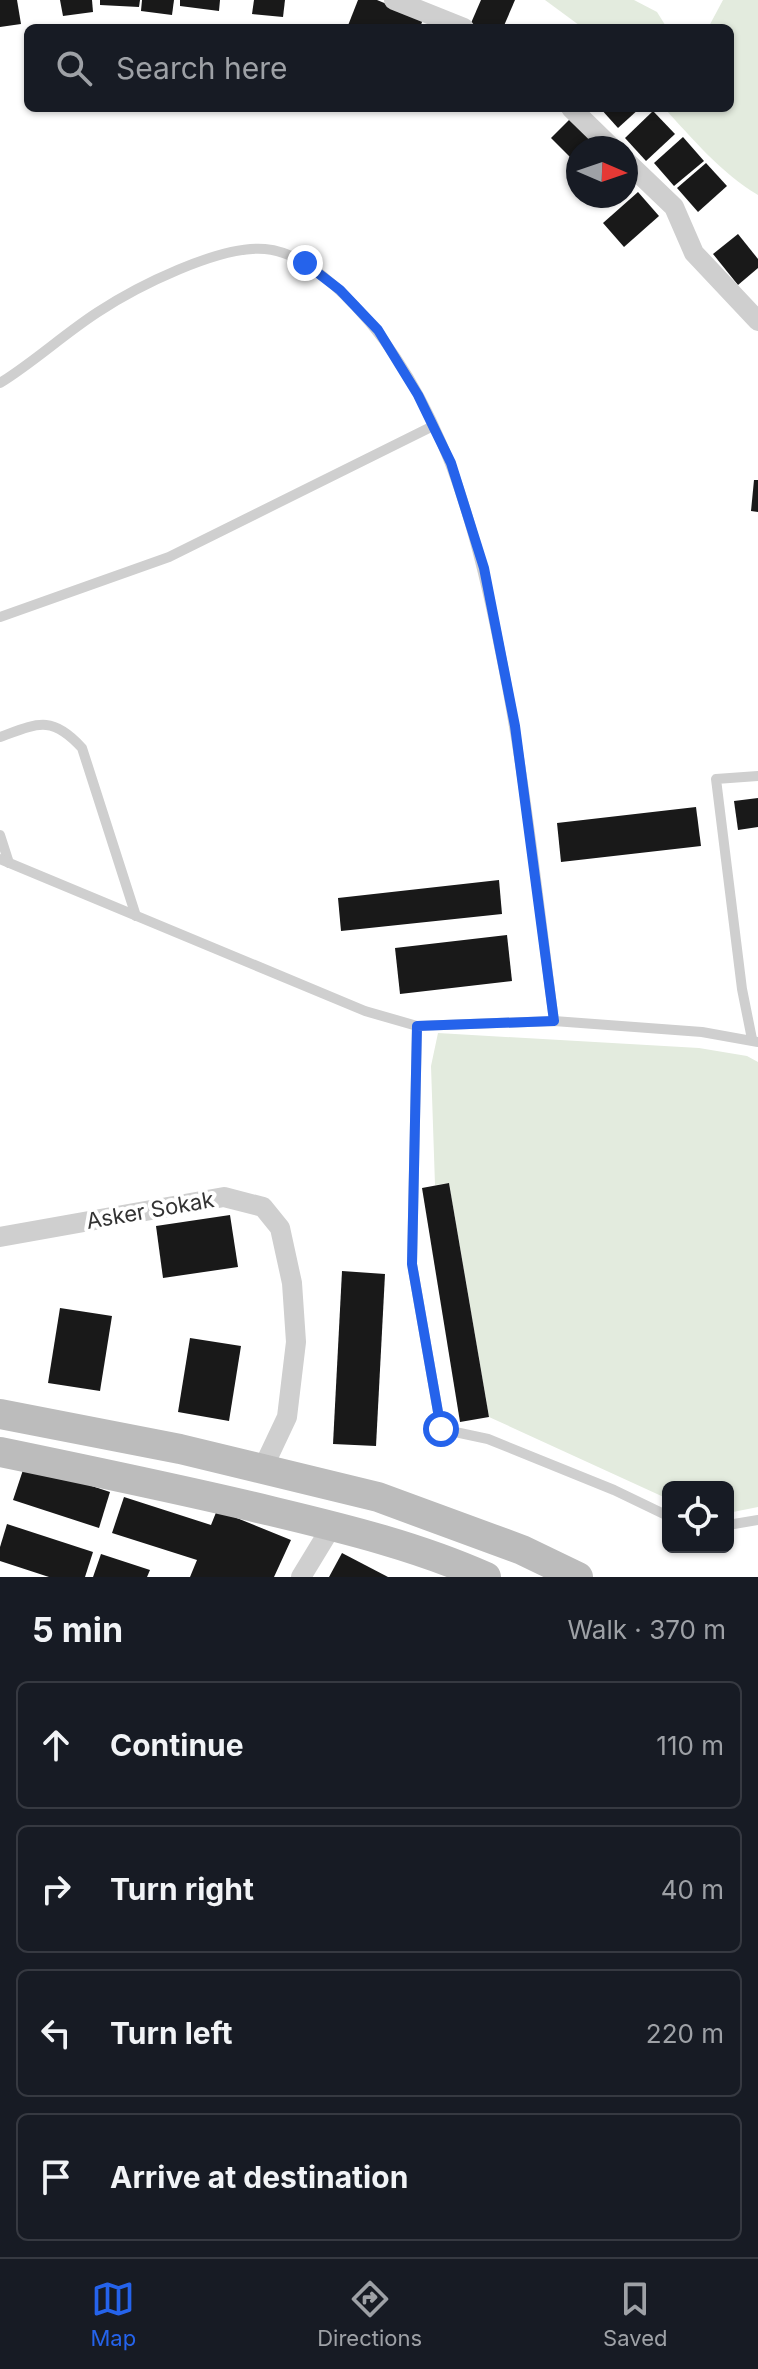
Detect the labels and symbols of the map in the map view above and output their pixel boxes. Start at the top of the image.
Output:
north arrow [566,136,638,208]
route end [287,245,323,281]
street label: Asker Sokak [84,1186,216,1234]
route start [423,1411,459,1447]

